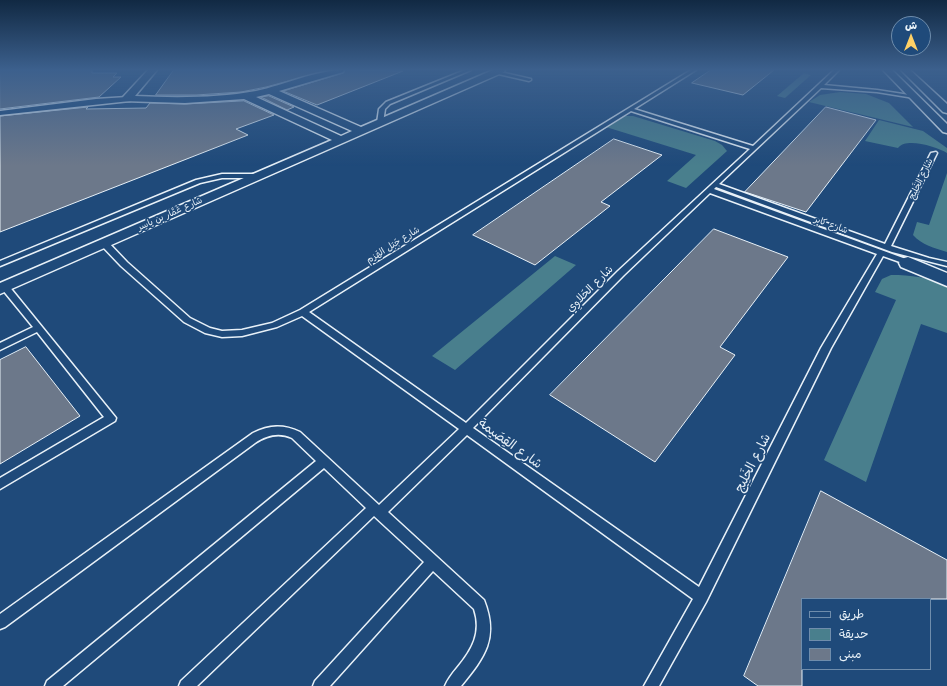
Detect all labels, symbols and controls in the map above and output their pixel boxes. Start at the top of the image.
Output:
north arrow [891,16,931,56]
text: ش [905,16,917,33]
street label: شارع الخَلِيج [906,157,936,201]
street label: شارع عَمَّار بن ياسِر [136,195,204,233]
street label: شارع كابر [813,214,849,236]
street label: شارع جَبَل الهَزم [364,224,422,266]
street label: شارع الحَلاوِي [564,263,616,315]
street label: شارع القِصَيمة [475,416,545,472]
street label: شارع الخَلِيج [732,431,774,495]
legend [801,598,931,670]
text: طريق [839,604,864,622]
text: حديقة [839,624,868,642]
text: مبنى [839,644,862,662]

